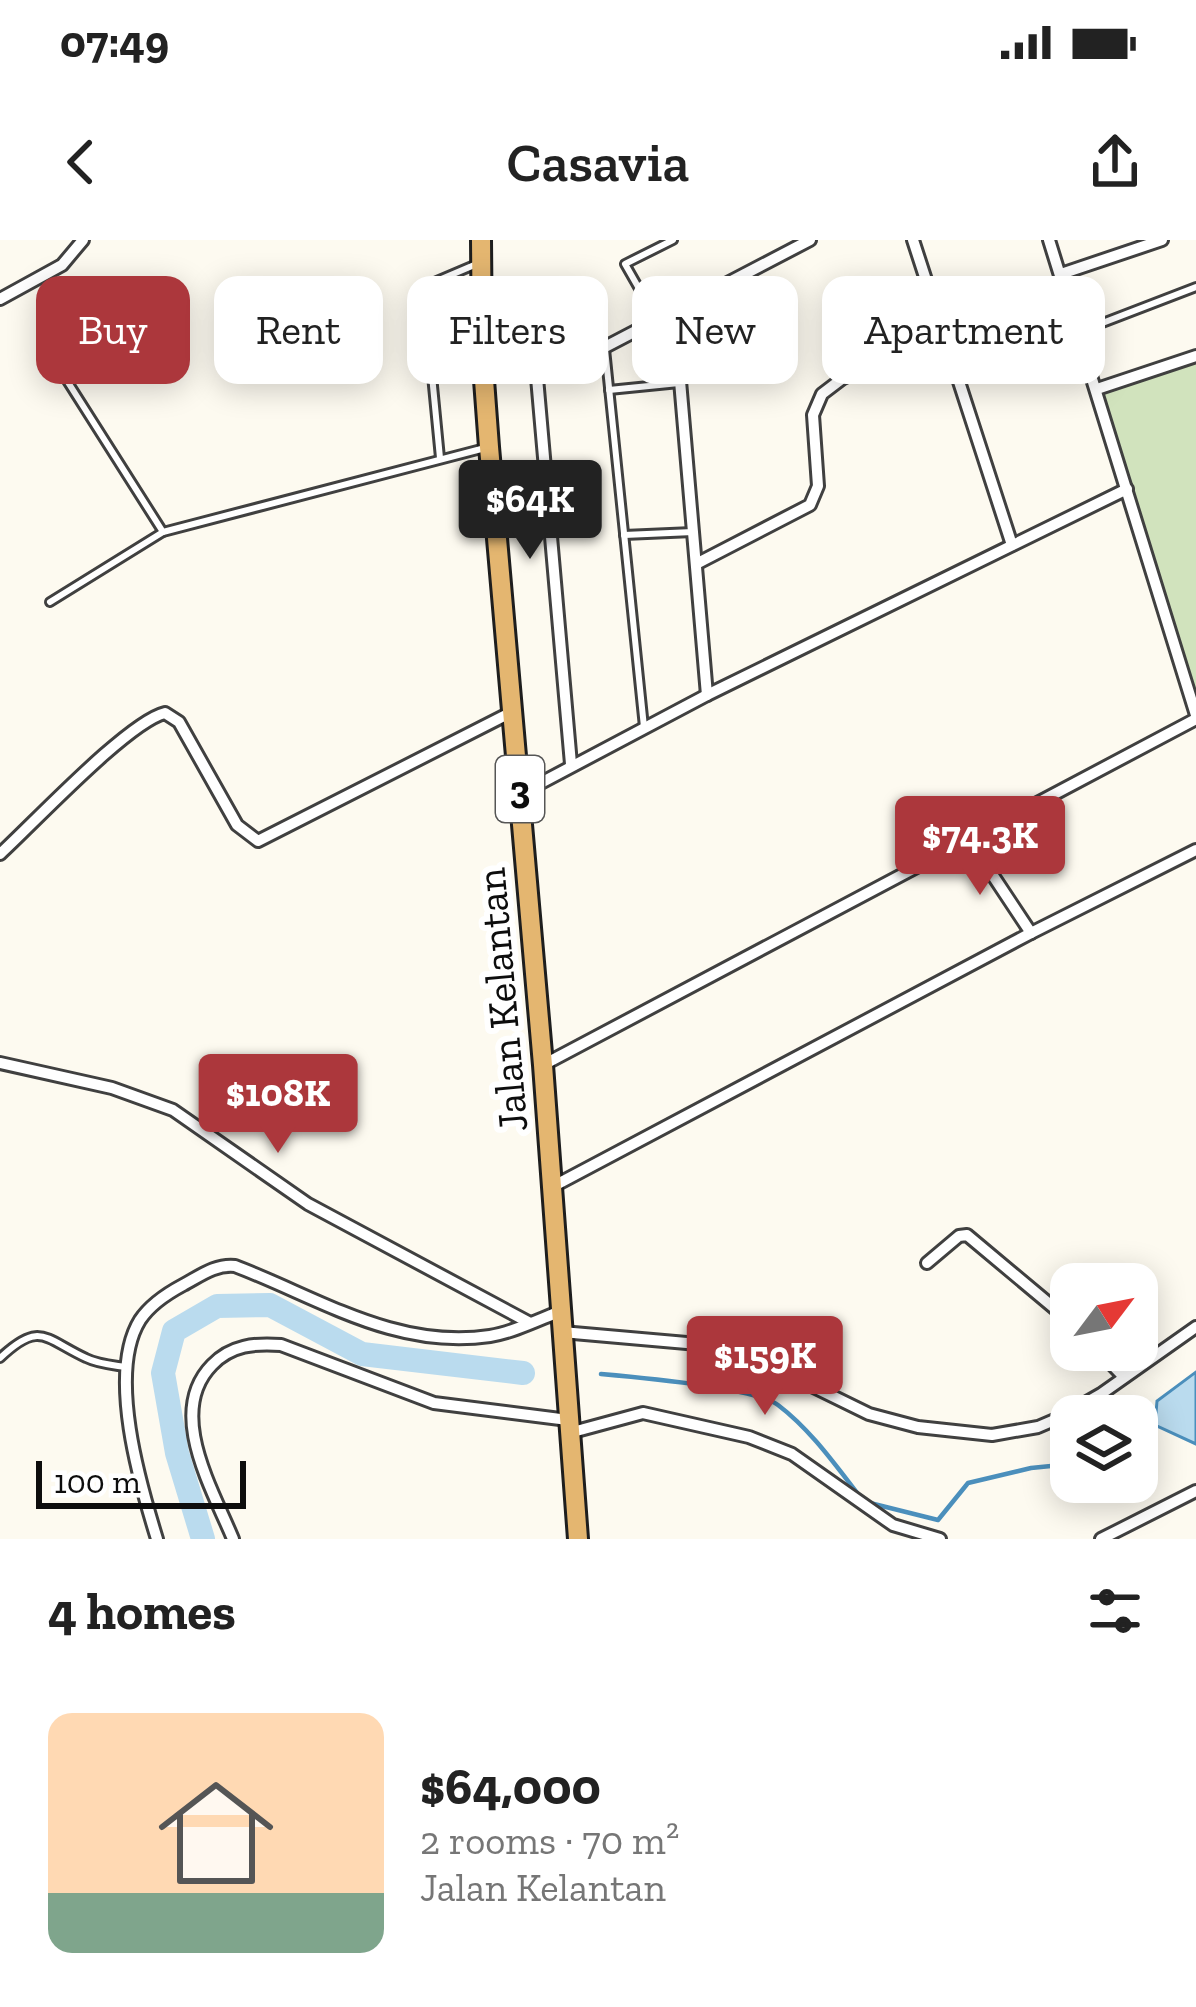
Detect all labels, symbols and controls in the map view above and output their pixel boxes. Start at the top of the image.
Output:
text: 07:49 [60,15,169,69]
icon: back [48,129,114,195]
icon: share [1082,129,1148,195]
text: Casavia [507,130,689,195]
chip: Buy [36,276,190,384]
chip: Rent [214,276,383,384]
chip: Filters [407,276,608,384]
chip: New [632,276,798,384]
chip: Apartment [822,276,1105,384]
pin: $64K [459,460,601,562]
text: $64K [486,475,574,522]
road number: 3 [496,756,544,822]
pin: $74.3K [882,796,1078,898]
text: $74.3K [922,811,1038,858]
street label: Jalan Kelantan [465,866,538,1134]
pin: $108K [194,1054,362,1156]
text: $108K [226,1069,330,1116]
north arrow [1050,1263,1158,1371]
map controls [1050,1263,1158,1503]
pin: $159K [681,1316,849,1418]
text: $159K [714,1331,816,1378]
button: layers [1050,1395,1158,1503]
scale bar [36,1455,246,1508]
text: 100 m [54,1462,141,1501]
icon: filters [1082,1578,1148,1644]
text: 4 homes [48,1581,236,1642]
text: $64,000 [420,1756,601,1817]
icon: home [144,1761,288,1905]
text: 2 rooms · 70 m² [420,1817,679,1864]
text: Jalan Kelantan [420,1864,666,1911]

